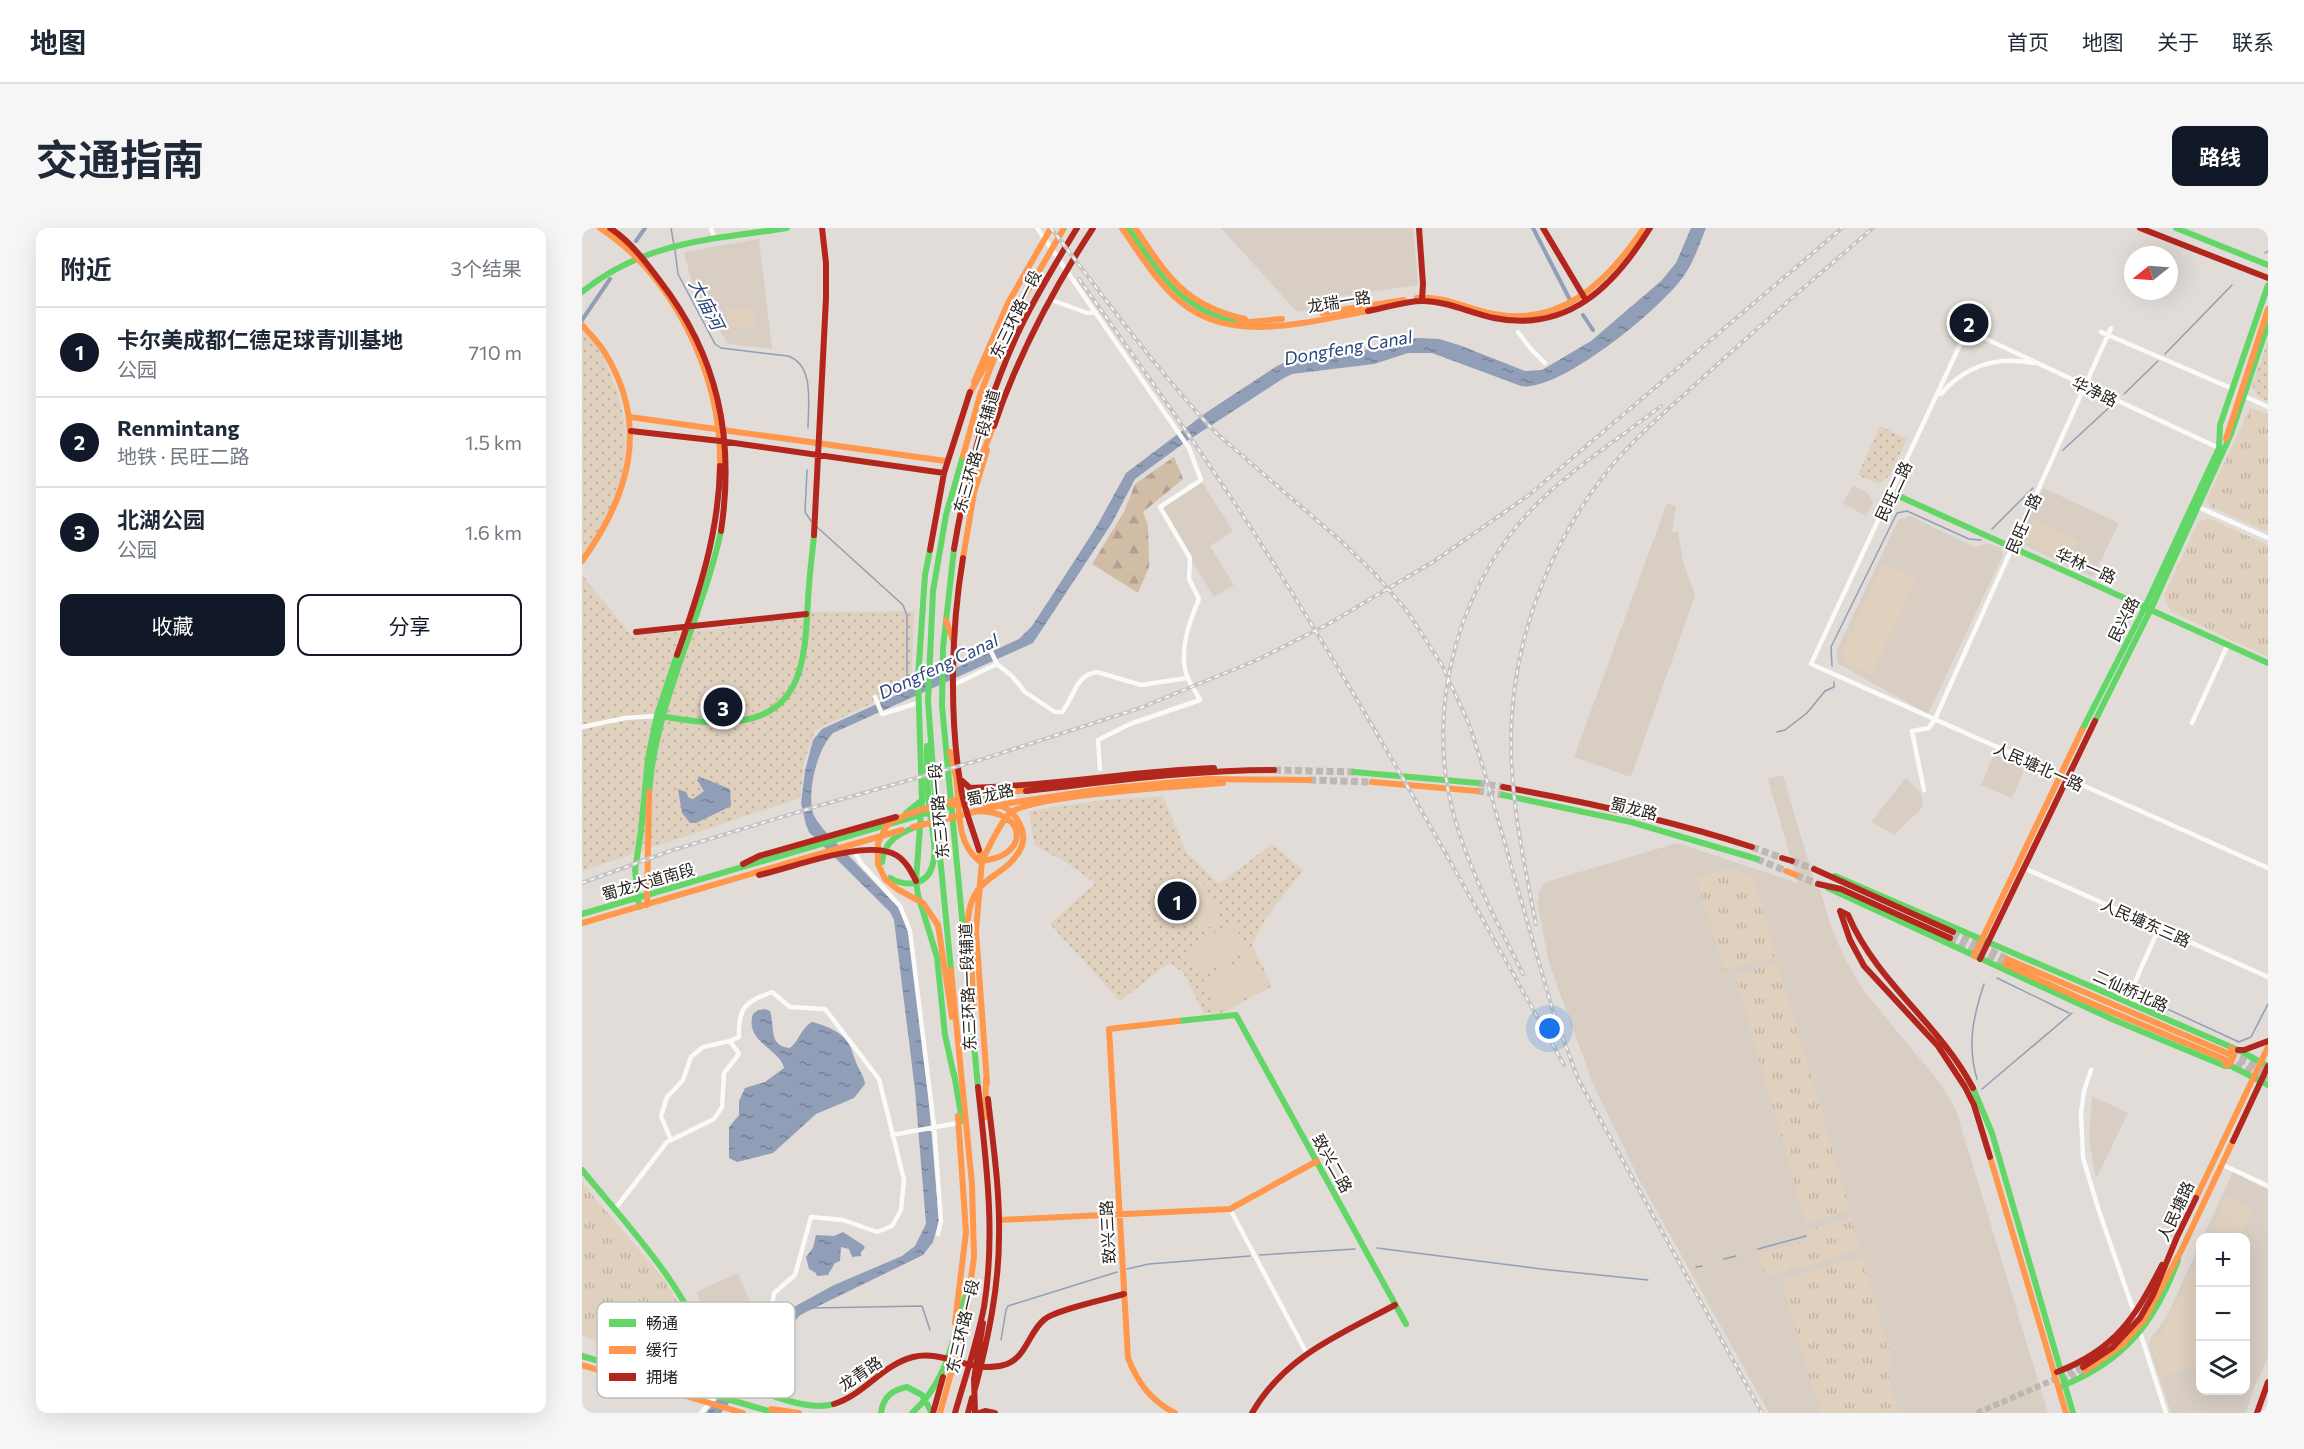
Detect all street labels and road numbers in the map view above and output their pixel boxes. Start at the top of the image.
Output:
street label: 东三环路一段 [985,267,1045,361]
street label: 龙瑞一路 [1306,287,1372,315]
street label: 华净路 [2069,372,2121,410]
street label: 东三环路一段辅道 [949,387,1003,515]
street label: 民旺二路 [1871,458,1915,524]
street label: 民旺一路 [2001,490,2045,556]
street label: 华林一路 [2053,543,2119,587]
street label: 民兴路 [2104,593,2142,645]
street label: 人民塘北一路 [1991,738,2087,794]
street label: 东三环路一段 [924,762,952,860]
street label: 蜀龙路 [964,779,1016,809]
street label: 蜀龙路 [1608,793,1660,823]
street label: 蜀龙大道南段 [599,859,697,903]
street label: 人民塘东三路 [2098,894,2194,950]
street label: 东三环路一段辅道 [955,923,979,1051]
street label: 二仙桥北路 [2091,965,2171,1015]
street label: 致兴二路 [1309,1130,1357,1196]
street label: 人民塘路 [2153,1178,2197,1244]
street label: 致兴三路 [1096,1200,1118,1264]
street label: 东三环路一段 [942,1277,982,1375]
street label: 龙青路 [835,1352,885,1394]

